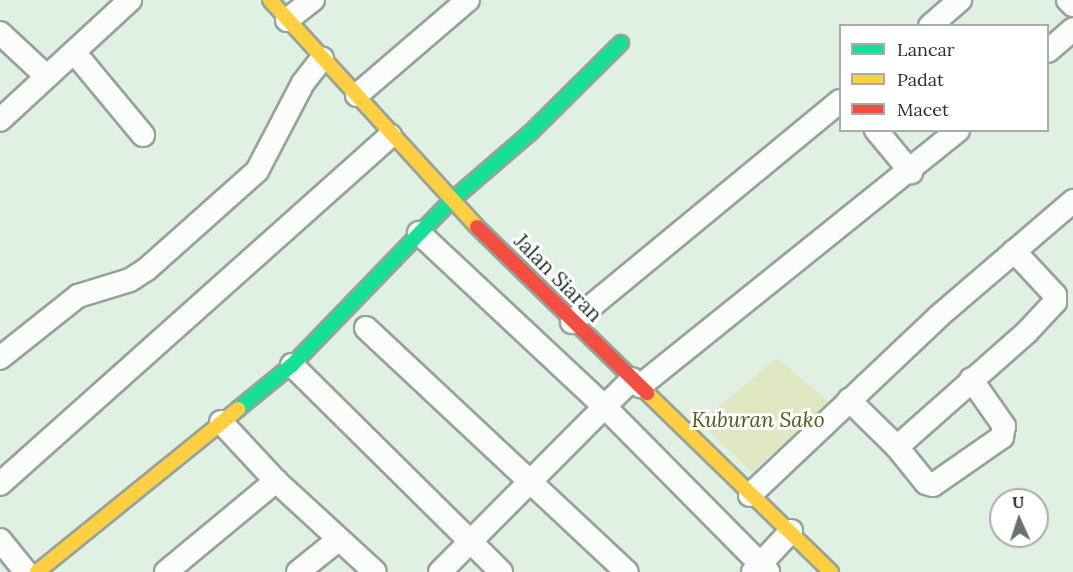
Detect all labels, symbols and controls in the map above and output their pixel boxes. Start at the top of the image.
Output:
legend [839,24,1049,132]
text: Lancar [897,38,955,61]
text: Padat [897,68,944,91]
text: Macet [897,98,949,121]
street label: Jalan Siaran [509,229,607,327]
park label: Kuburan Sako [691,407,825,433]
north arrow [989,488,1049,548]
text: U [1012,492,1025,512]

